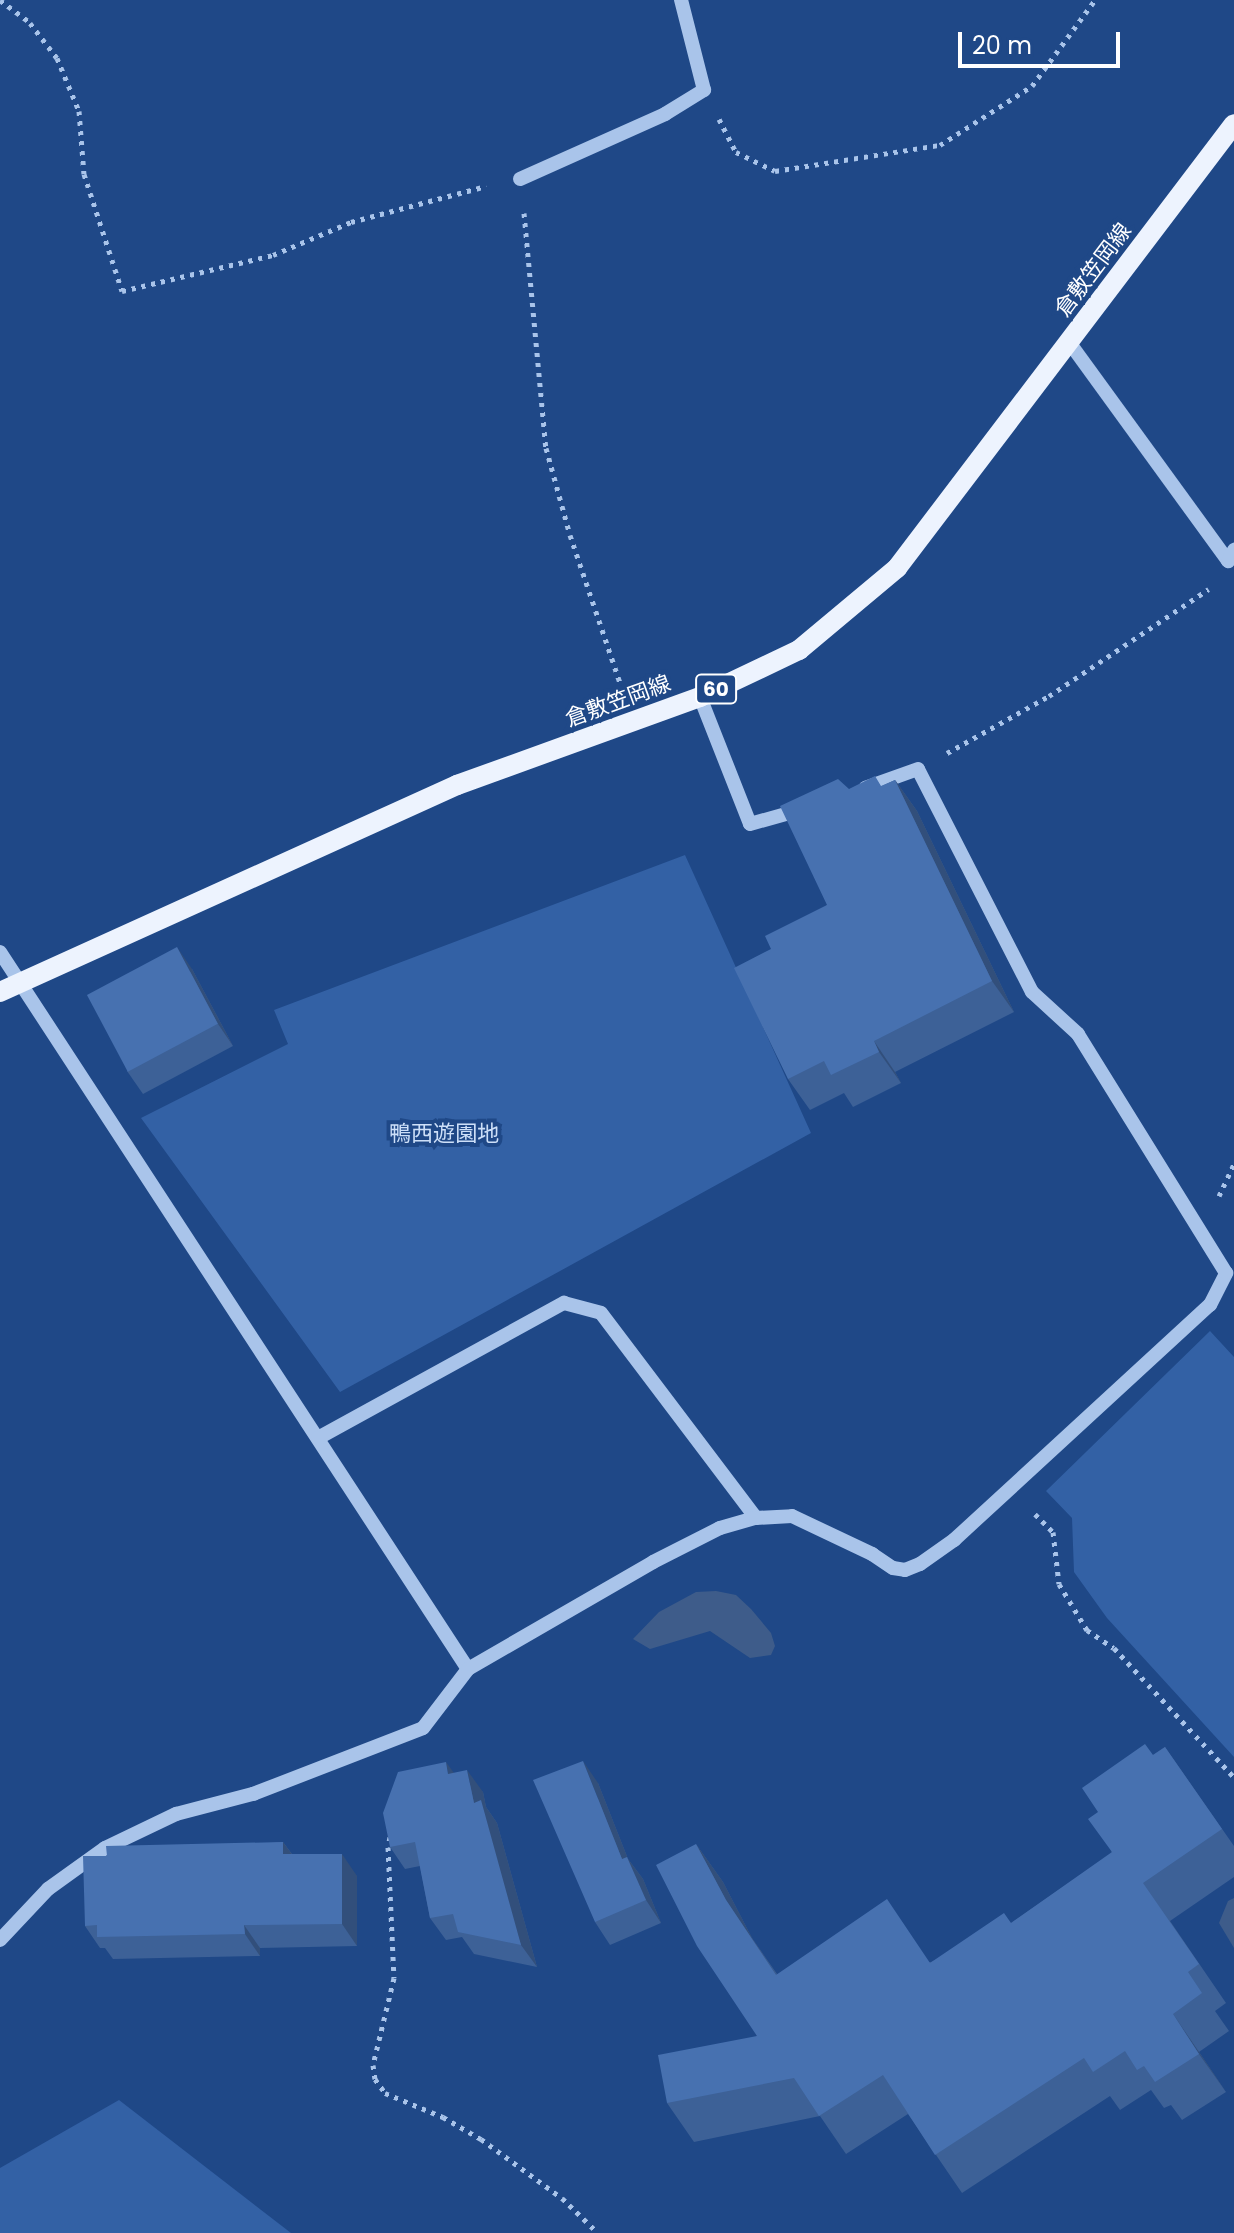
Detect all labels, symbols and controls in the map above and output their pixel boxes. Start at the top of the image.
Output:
scale bar [962,16,1124,66]
text: 20 m [972,29,1032,62]
street label: 倉敷笠岡線 [1049,218,1137,322]
street label: 倉敷笠岡線 [562,670,674,732]
road number: 60 [694,673,738,705]
park label: 鴨西遊園地 [389,1121,499,1147]

